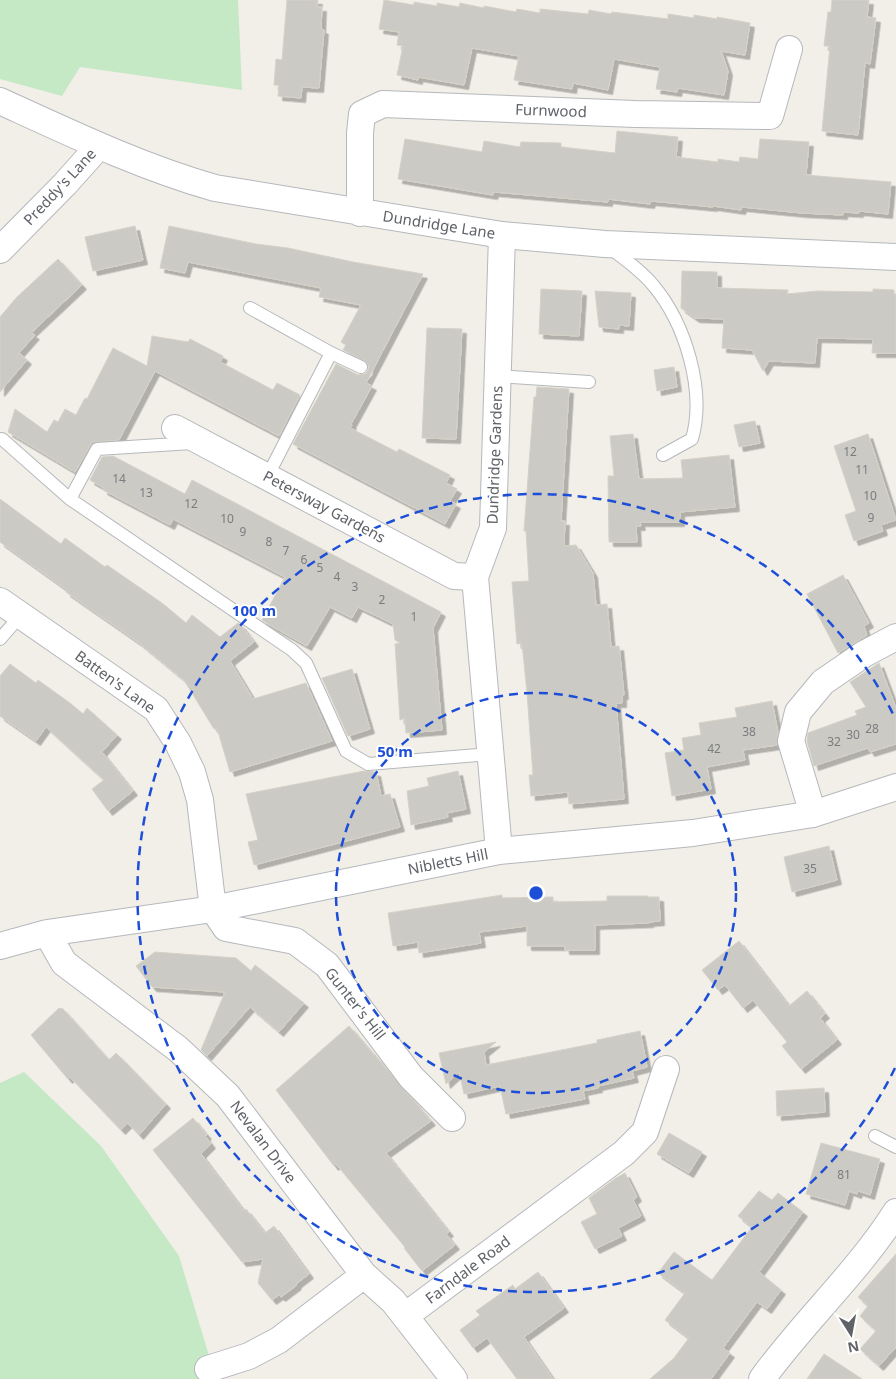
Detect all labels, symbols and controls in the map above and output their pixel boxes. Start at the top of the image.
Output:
street label: Furnwood [515,99,587,121]
street label: Preddy's Lane [18,144,100,229]
street label: Dundridge Lane [381,205,497,243]
street label: Dundridge Gardens [482,385,506,525]
house number: 12 [843,443,857,460]
house number: 11 [855,461,869,478]
street label: Petersway Gardens [260,465,389,547]
house number: 14 [112,470,126,487]
house number: 13 [139,484,153,501]
house number: 10 [863,487,877,504]
house number: 12 [184,495,198,512]
house number: 9 [868,509,875,526]
house number: 10 [220,510,234,527]
house number: 9 [240,523,247,540]
house number: 8 [266,533,273,550]
house number: 7 [283,542,290,559]
house number: 6 [301,551,308,568]
house number: 5 [317,559,324,576]
house number: 4 [334,568,341,585]
house number: 3 [352,578,359,595]
house number: 2 [379,591,386,608]
text: 100 m [232,600,276,620]
house number: 1 [411,608,417,625]
street label: Batten's Lane [71,645,160,717]
house number: 28 [865,720,879,737]
house number: 38 [742,723,756,740]
house number: 30 [846,726,860,743]
house number: 32 [827,733,841,750]
house number: 42 [707,740,721,757]
text: 50 m [377,741,413,761]
street label: Nibletts Hill [406,843,490,879]
house number: 35 [803,860,817,877]
centre of rings [527,884,545,902]
street label: Gunter's Hill [321,963,390,1044]
street label: Nevalan Drive [226,1096,301,1187]
house number: 81 [837,1166,851,1183]
street label: Farndale Road [421,1231,514,1308]
north arrow [826,1309,876,1359]
text: N [846,1337,861,1358]

